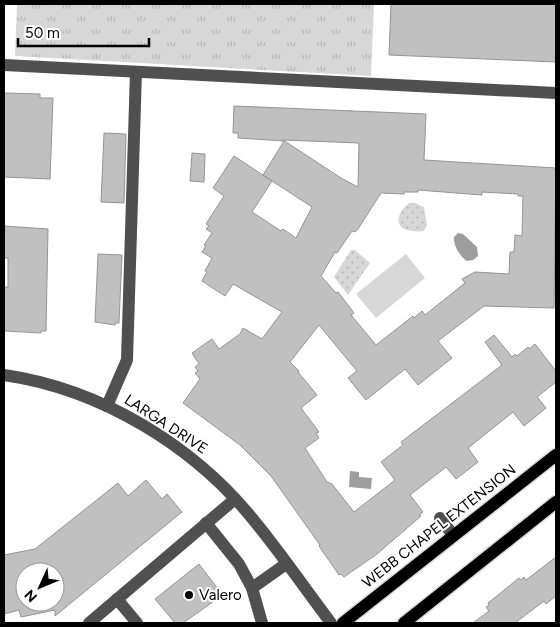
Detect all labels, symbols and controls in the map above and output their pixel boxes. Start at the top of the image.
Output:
scale bar [18,15,149,47]
text: 50 m [25,24,60,42]
street label: LARGA DRIVE [121,390,211,458]
street label: WEBB CHAPEL EXTENSION [359,460,519,592]
north arrow [15,562,65,612]
text: N [21,586,41,605]
place label: Valero [199,586,242,604]
marker: Valero [183,589,195,601]

